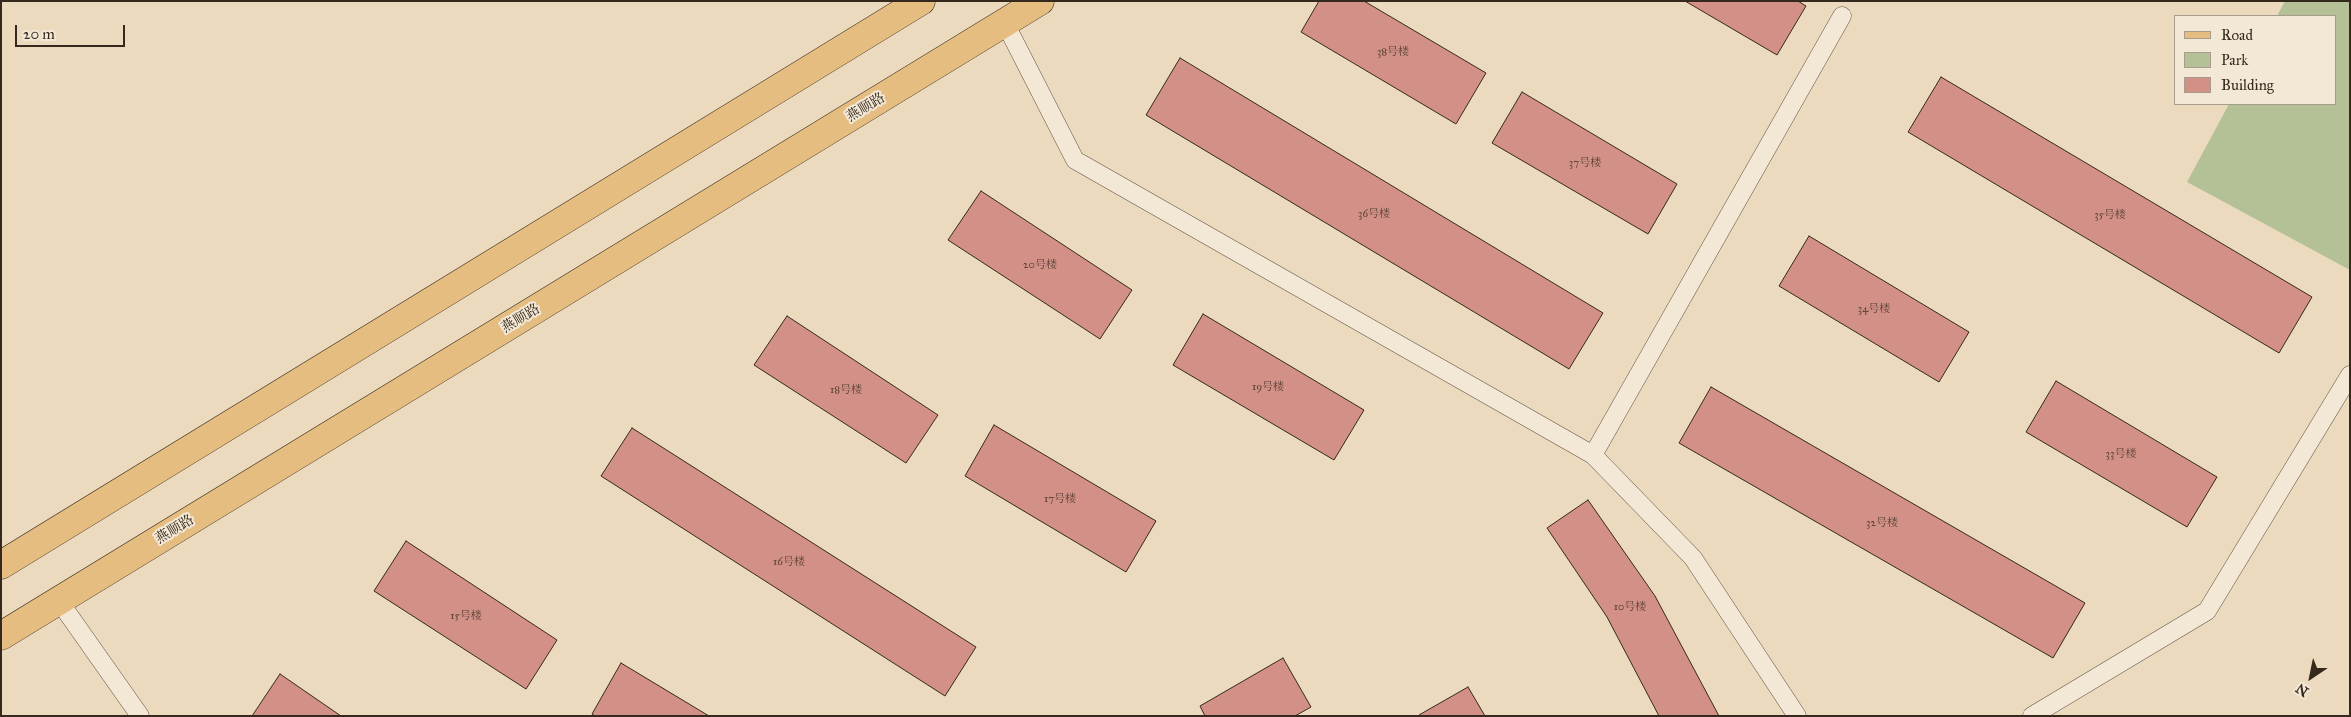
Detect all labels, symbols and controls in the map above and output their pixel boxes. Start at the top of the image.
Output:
scale bar [18,15,128,47]
legend [2174,15,2336,105]
text: 20 m [23,25,55,43]
text: Road [2221,26,2253,44]
house number: 38号楼 [1377,45,1409,59]
text: Park [2221,51,2248,69]
text: Building [2221,76,2274,94]
street label: 燕顺路 [844,90,888,126]
house number: 37号楼 [1569,156,1601,170]
house number: 36号楼 [1358,207,1390,221]
house number: 35号楼 [2094,208,2126,222]
house number: 20号楼 [1023,258,1057,272]
street label: 燕顺路 [499,301,543,337]
house number: 34号楼 [1858,302,1890,316]
house number: 19号楼 [1252,380,1284,394]
house number: 18号楼 [830,383,862,397]
house number: 33号楼 [2106,447,2136,461]
house number: 17号楼 [1044,492,1076,506]
street label: 燕顺路 [153,512,197,548]
house number: 32号楼 [1866,516,1898,530]
house number: 16号楼 [773,555,805,569]
house number: 10号楼 [1614,600,1646,614]
house number: 15号楼 [450,609,482,623]
north arrow [2286,652,2336,702]
text: N [2293,679,2312,700]

